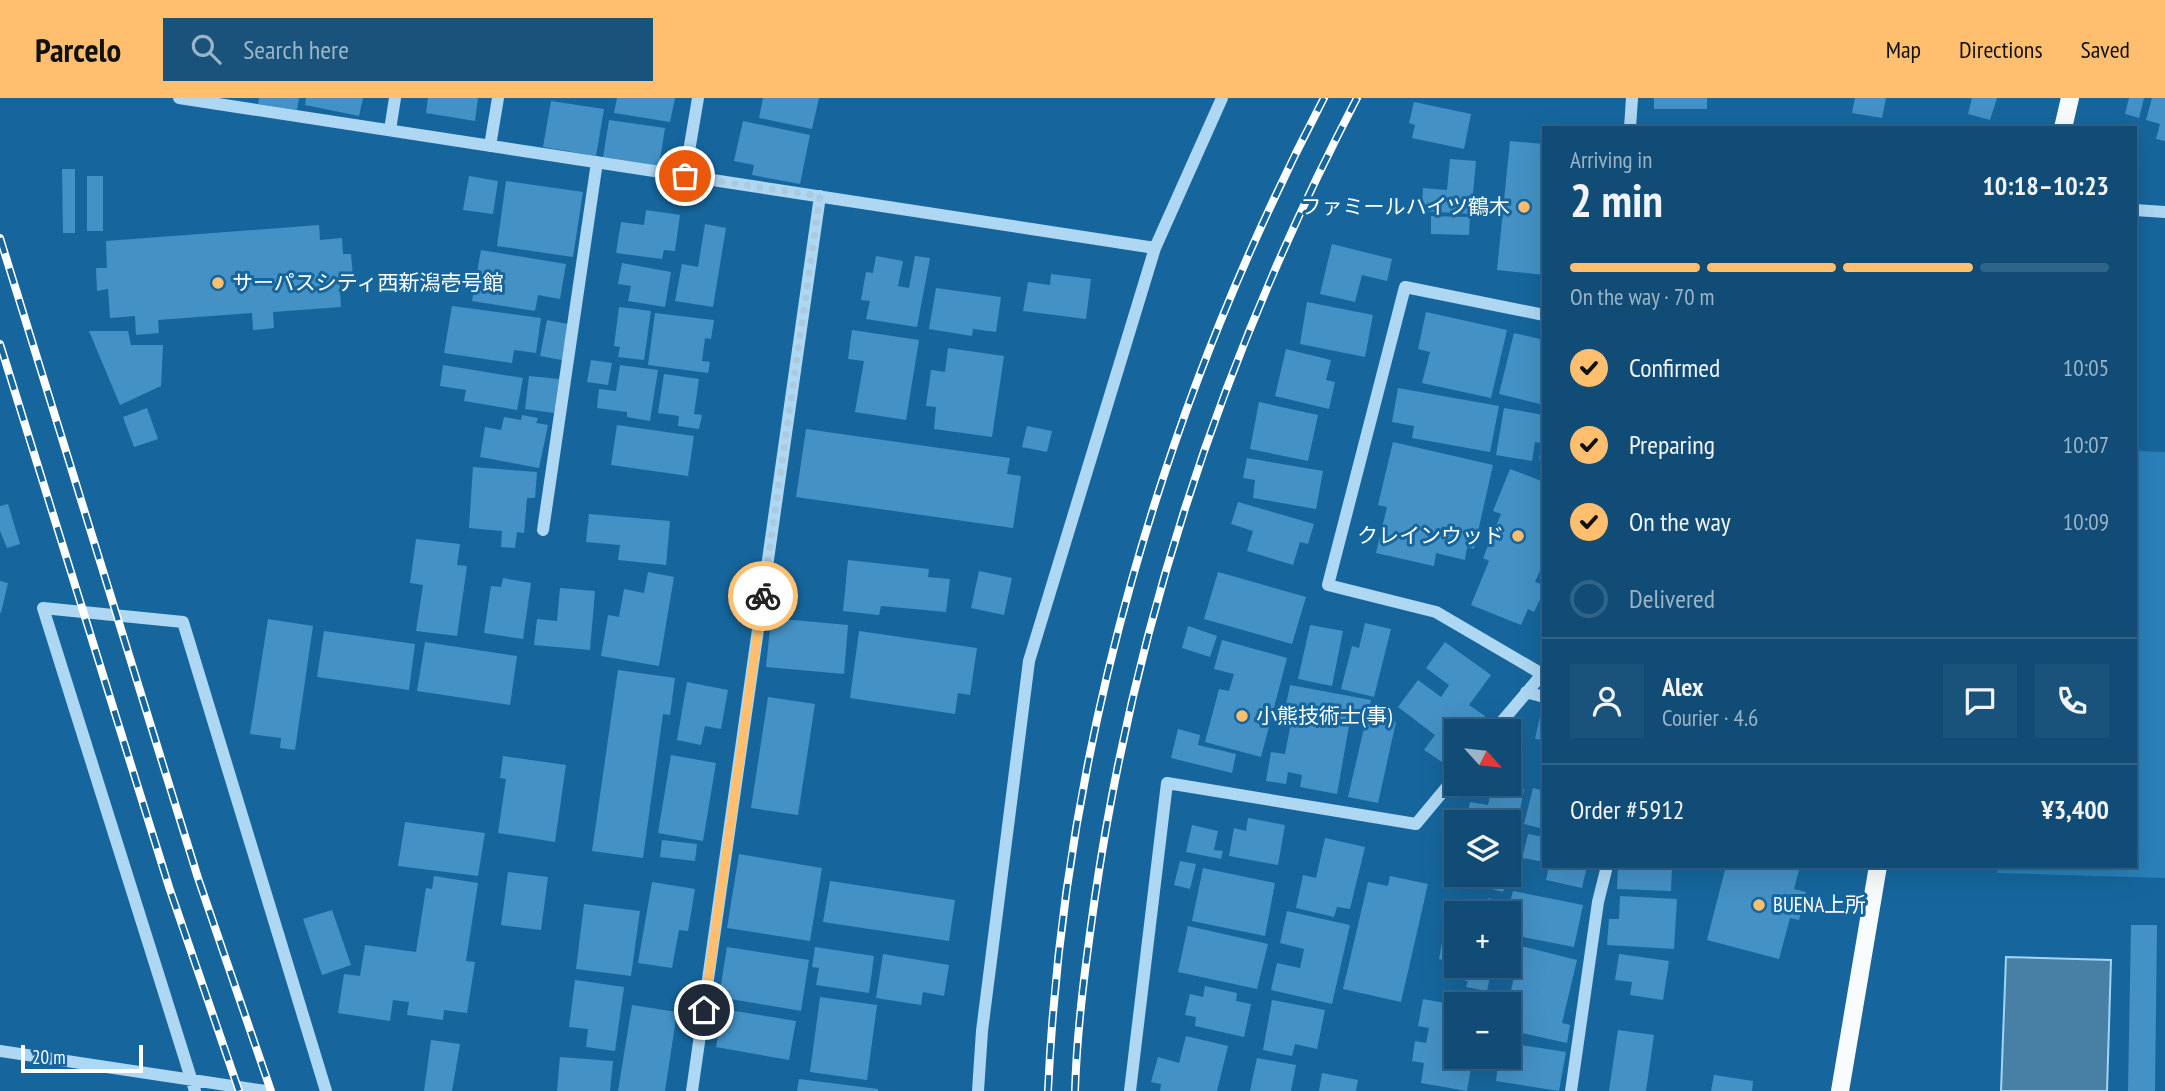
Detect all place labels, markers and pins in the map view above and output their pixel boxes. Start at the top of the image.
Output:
pin [655,146,715,206]
place label: ファミールハイツ鶴木 [1300,193,1510,220]
marker: ファミールハイツ鶴木 [1516,199,1532,215]
place label: サーパスシティ西新潟壱号館 [232,269,504,296]
marker: サーパスシティ西新潟壱号館 [210,275,226,291]
place label: クレインウッド [1357,522,1504,549]
marker: クレインウッド [1510,528,1526,544]
place label: 小熊技術士(事) [1256,702,1392,729]
marker: 小熊技術士(事) [1234,708,1250,724]
place label: BUENA上所 [1773,891,1866,918]
marker: BUENA上所 [1751,897,1767,913]
pin [674,980,734,1040]

